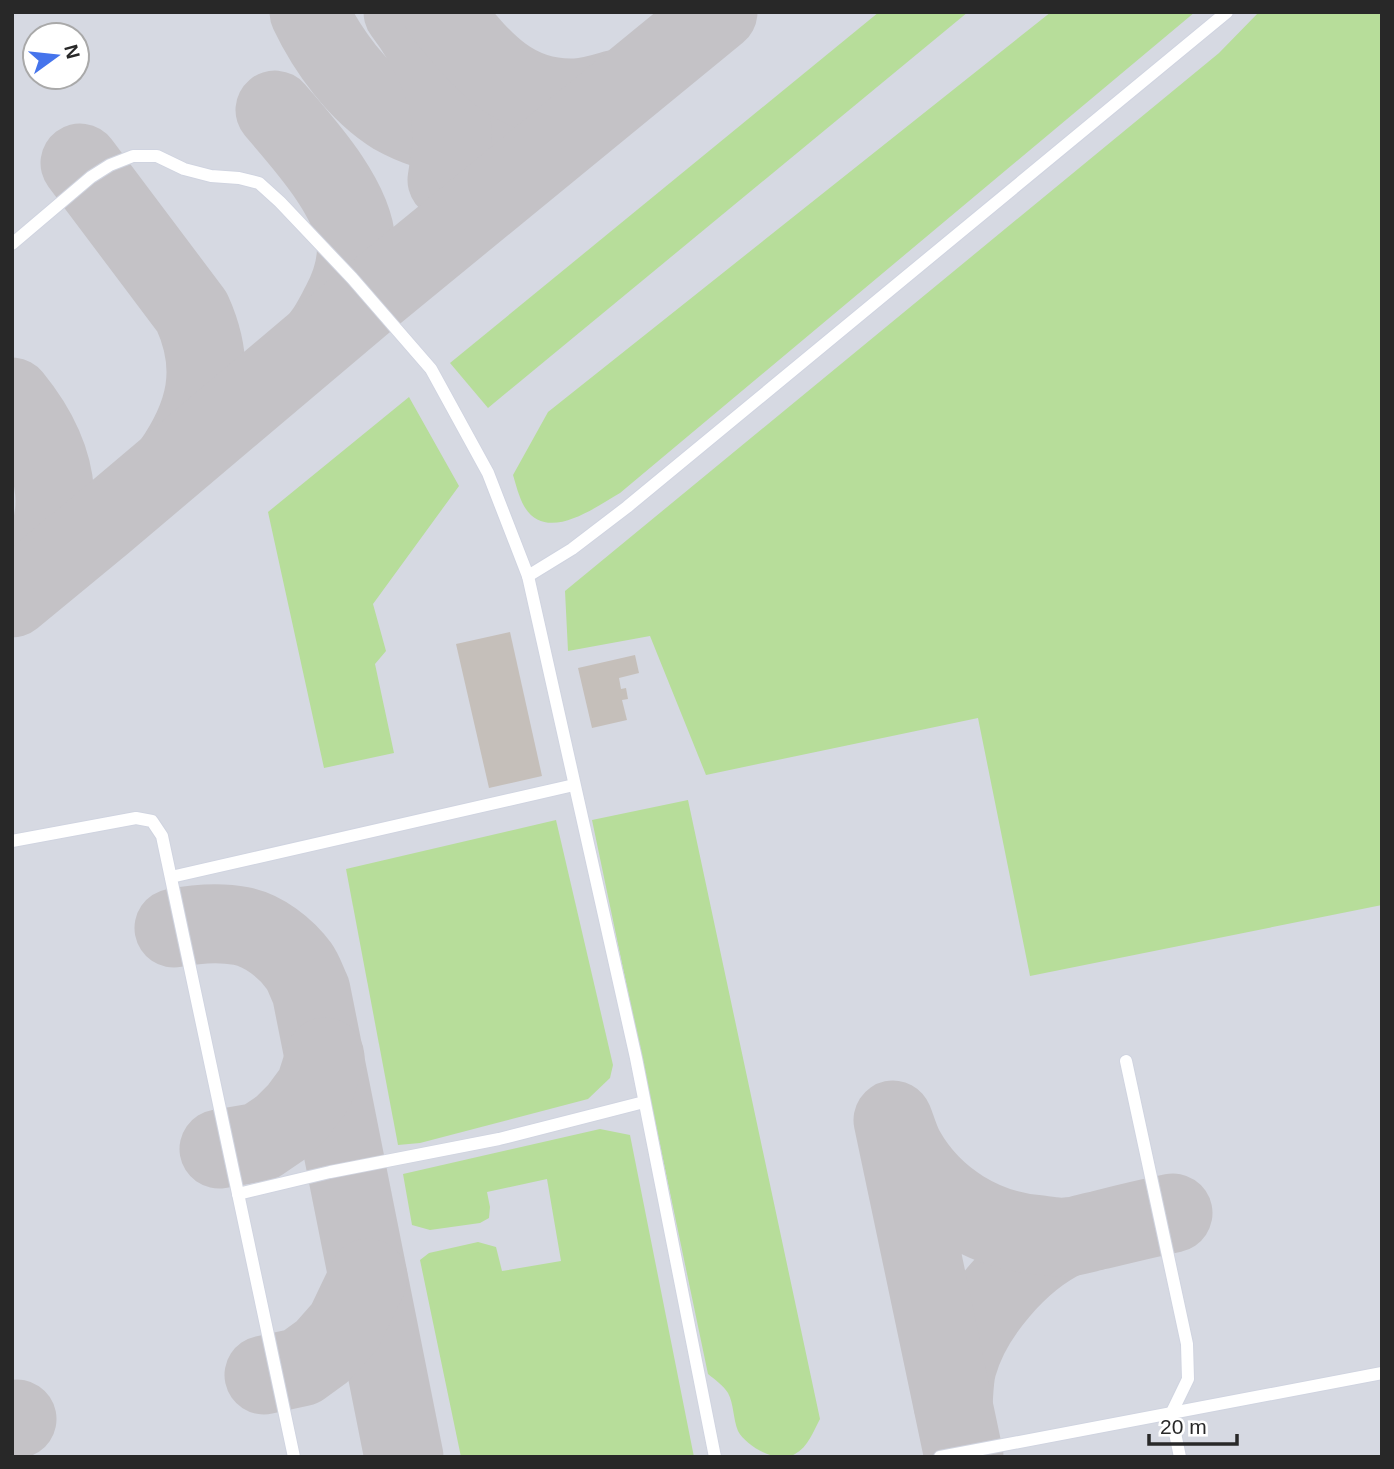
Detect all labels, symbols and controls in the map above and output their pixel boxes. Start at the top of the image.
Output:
north arrow [21,21,91,91]
text: N [60,42,84,61]
scale bar [1149,1402,1236,1446]
text: 20 m [1160,1415,1207,1438]

